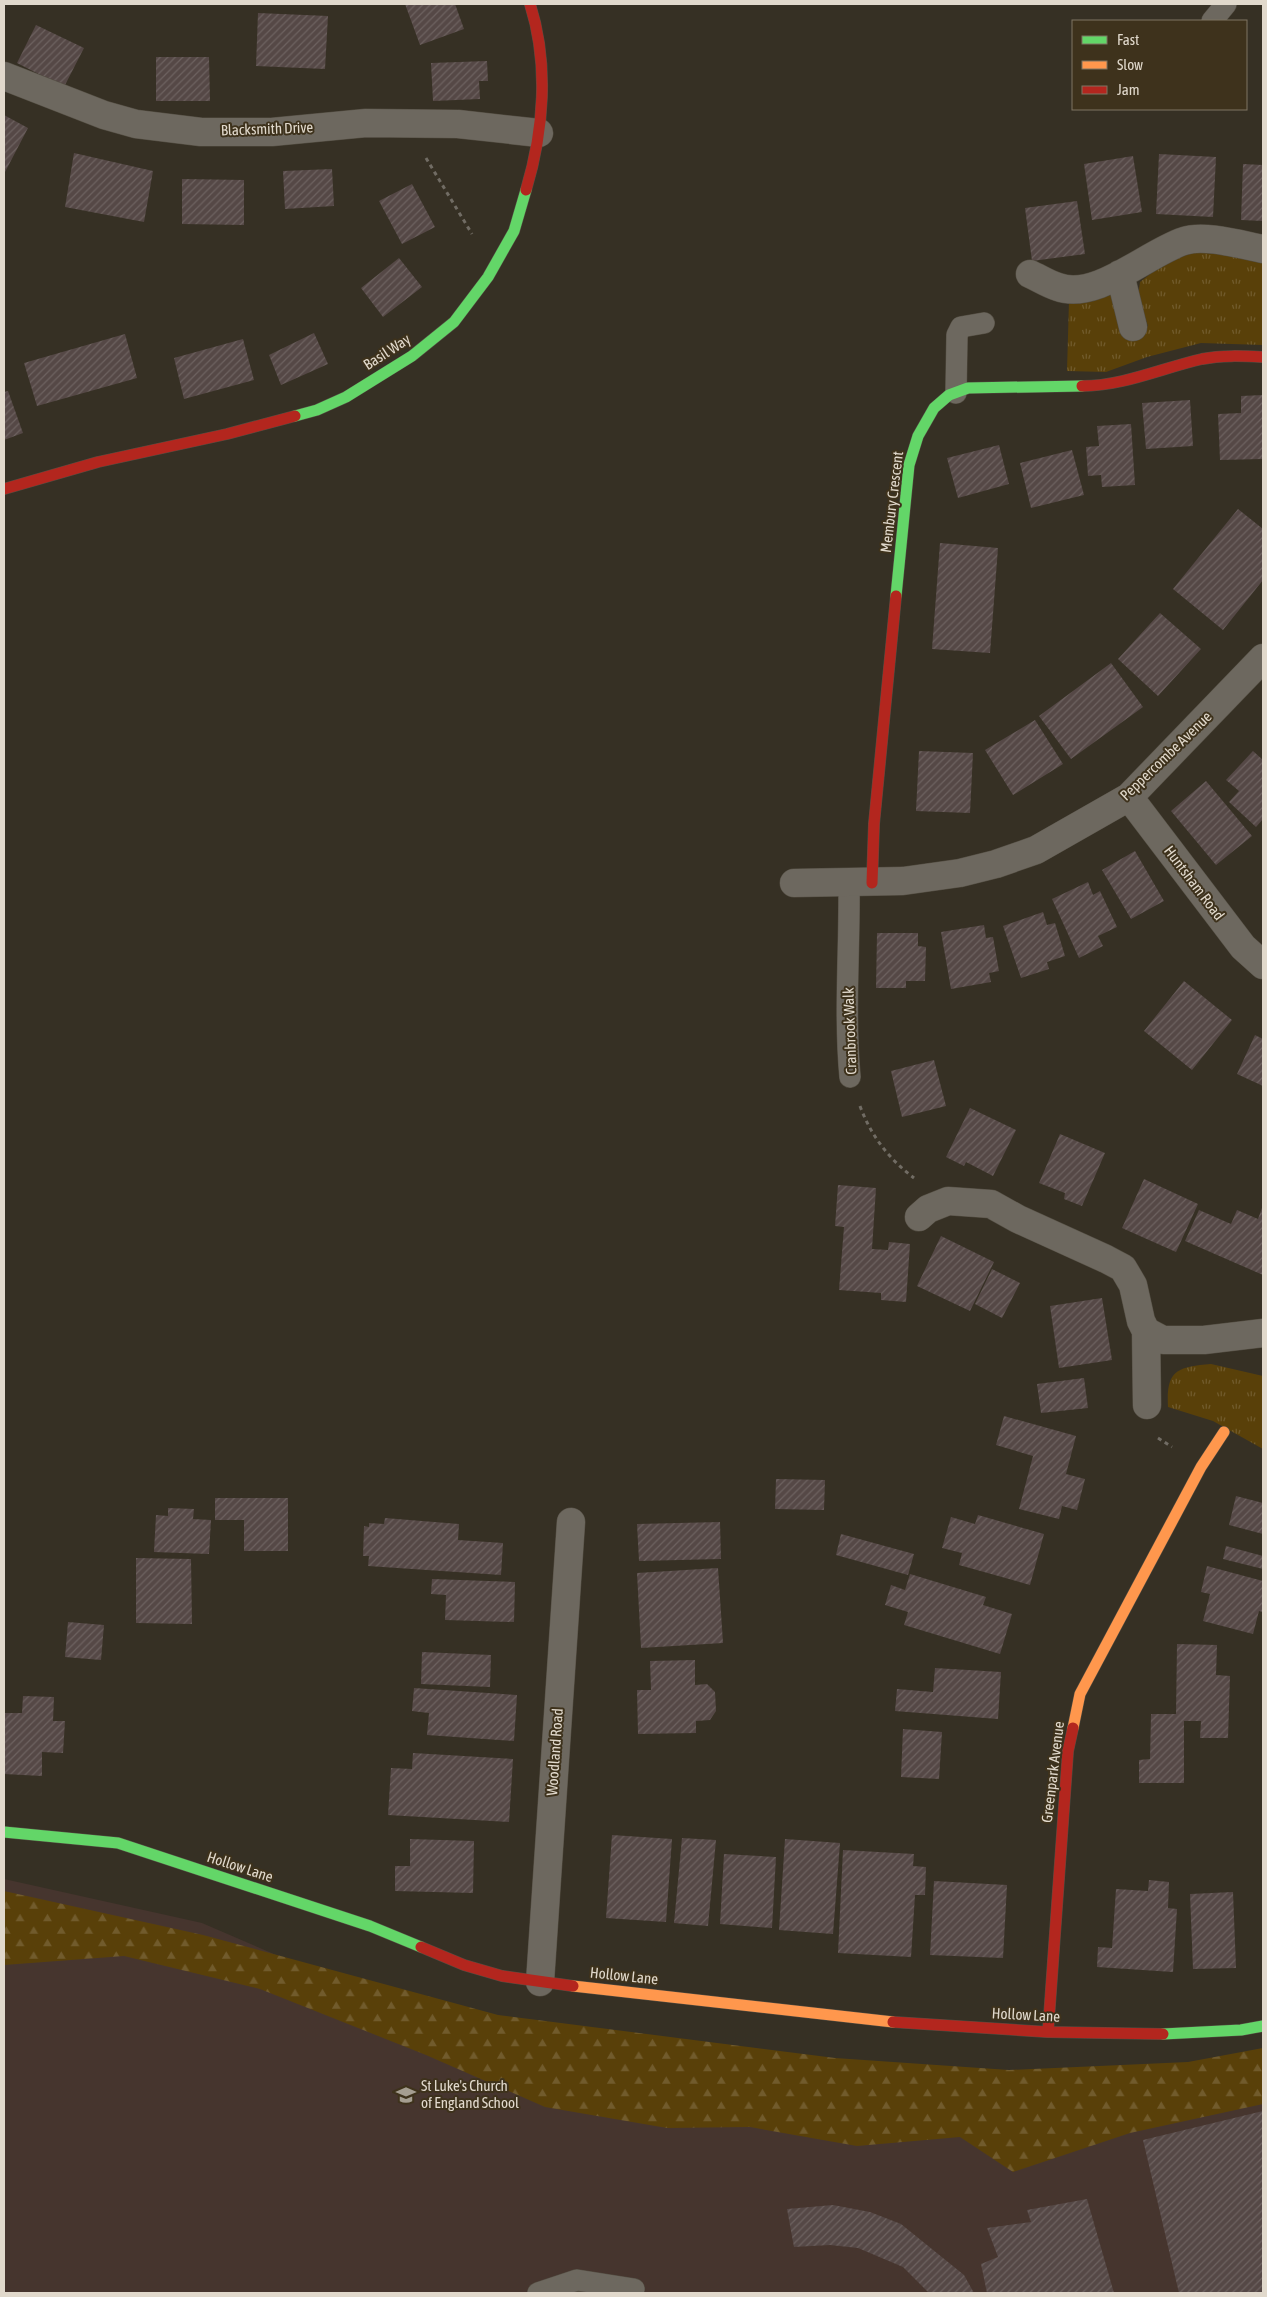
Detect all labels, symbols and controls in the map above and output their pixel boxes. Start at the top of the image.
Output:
legend [1072,20,1247,110]
text: Fast [1117,31,1139,48]
text: Slow [1117,56,1143,73]
text: Jam [1117,81,1140,98]
street label: Blacksmith Drive [220,118,314,139]
street label: Basil Way [360,330,413,373]
street label: Membury Crescent [877,450,906,554]
street label: Peppercombe Avenue [1116,708,1215,804]
street label: Huntsham Road [1161,842,1228,923]
street label: Cranbrook Walk [839,987,860,1075]
street label: Woodland Road [543,1708,566,1796]
street label: Greenpark Avenue [1038,1720,1067,1824]
street label: Hollow Lane [205,1848,275,1885]
street label: Hollow Lane [589,1963,659,1988]
street label: Hollow Lane [991,2004,1061,2025]
place label: St Luke's Church of England School [421,2077,519,2111]
school or university icon: St Luke's Church of England School [395,2084,417,2106]

